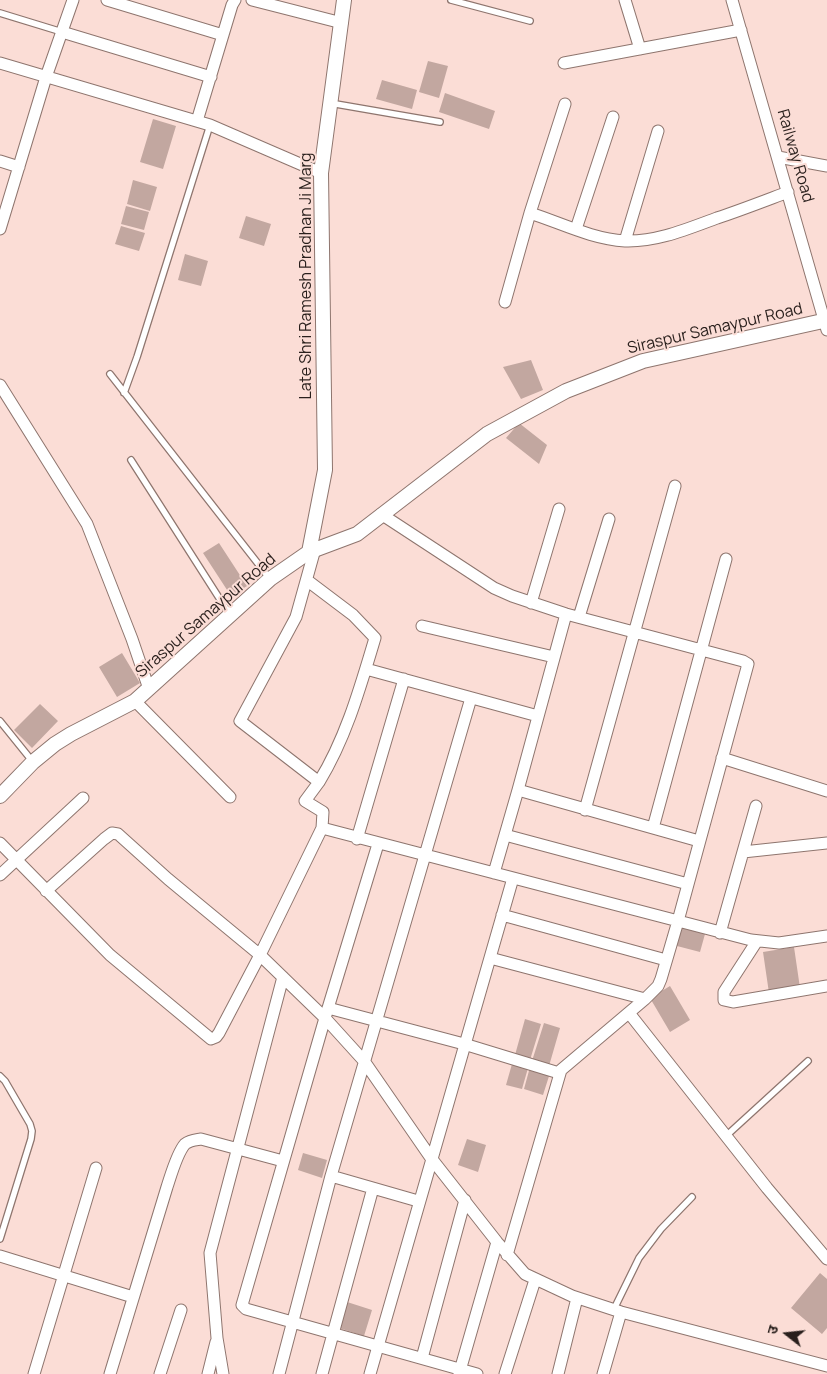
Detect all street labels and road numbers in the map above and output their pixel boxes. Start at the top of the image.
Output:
street label: Railway Road [773,107,817,205]
street label: Late Shri Ramesh Pradhan Ji Marg [297,153,317,399]
street label: Siraspur Samaypur Road [625,299,805,359]
street label: Siraspur Samaypur Road [132,550,280,682]

